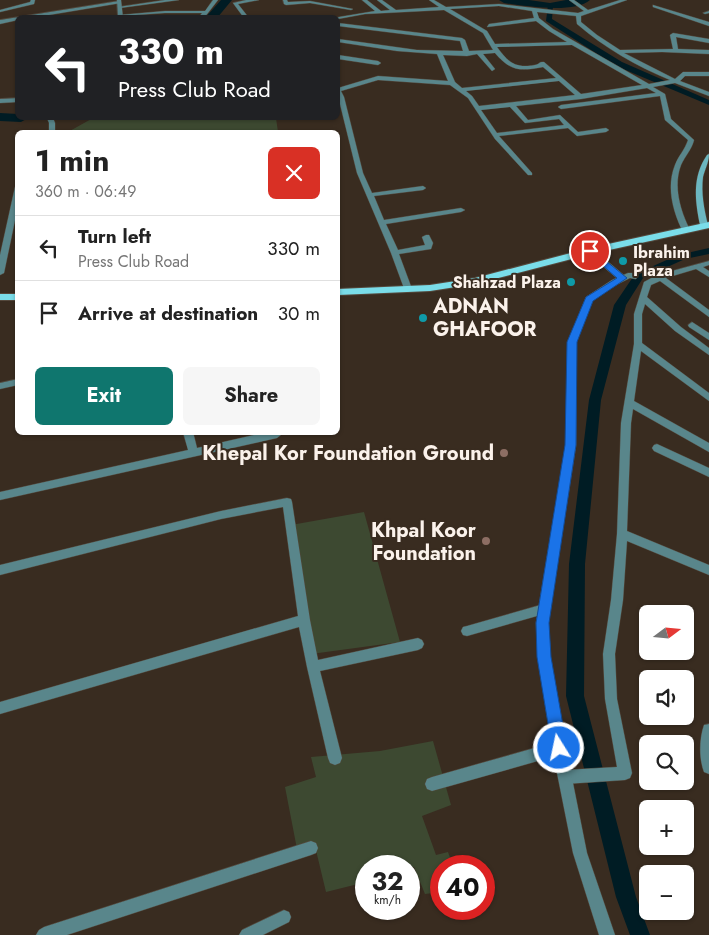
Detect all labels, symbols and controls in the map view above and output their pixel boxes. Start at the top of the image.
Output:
text: 330 m [118,27,224,77]
icon: left [35,35,100,100]
text: Press Club Road [118,73,271,105]
text: 1 min [35,139,109,182]
button: close [268,147,320,199]
text: 360 m · 06:49 [35,180,136,203]
text: Turn left [78,223,151,250]
pin [569,230,611,272]
icon: left [35,234,63,262]
text: 330 m [267,235,320,262]
icon: arrive [576,237,604,265]
place label: Ibrahim Plaza [633,241,690,282]
text: Press Club Road [78,250,189,273]
marker: Ibrahim Plaza [617,255,629,267]
place label: Shahzad Plaza [453,271,561,294]
marker: Shahzad Plaza [565,276,577,288]
place label: ADNAN GHAFOOR [432,292,537,344]
icon: arrive [35,299,63,327]
text: Arrive at destination [78,300,258,327]
text: 30 m [278,300,320,327]
marker: ADNAN GHAFOOR [417,312,429,324]
button: Exit [35,367,173,425]
button: Share [183,367,320,425]
place label: Khepal Kor Foundation Ground [202,439,494,468]
marker: Khepal Kor Foundation Ground [498,447,510,459]
place label: Khpal Koor Foundation [371,516,477,568]
marker: Khpal Koor Foundation [480,535,492,547]
north arrow [639,605,694,660]
map controls [639,605,694,920]
button: sound [639,670,694,725]
position arrow [532,721,584,773]
button: search [639,735,694,790]
button: + [639,800,694,855]
speed limit sign: 40 [430,855,495,920]
text: 32 [372,863,403,899]
button: − [639,865,694,920]
text: km/h [374,891,401,909]

